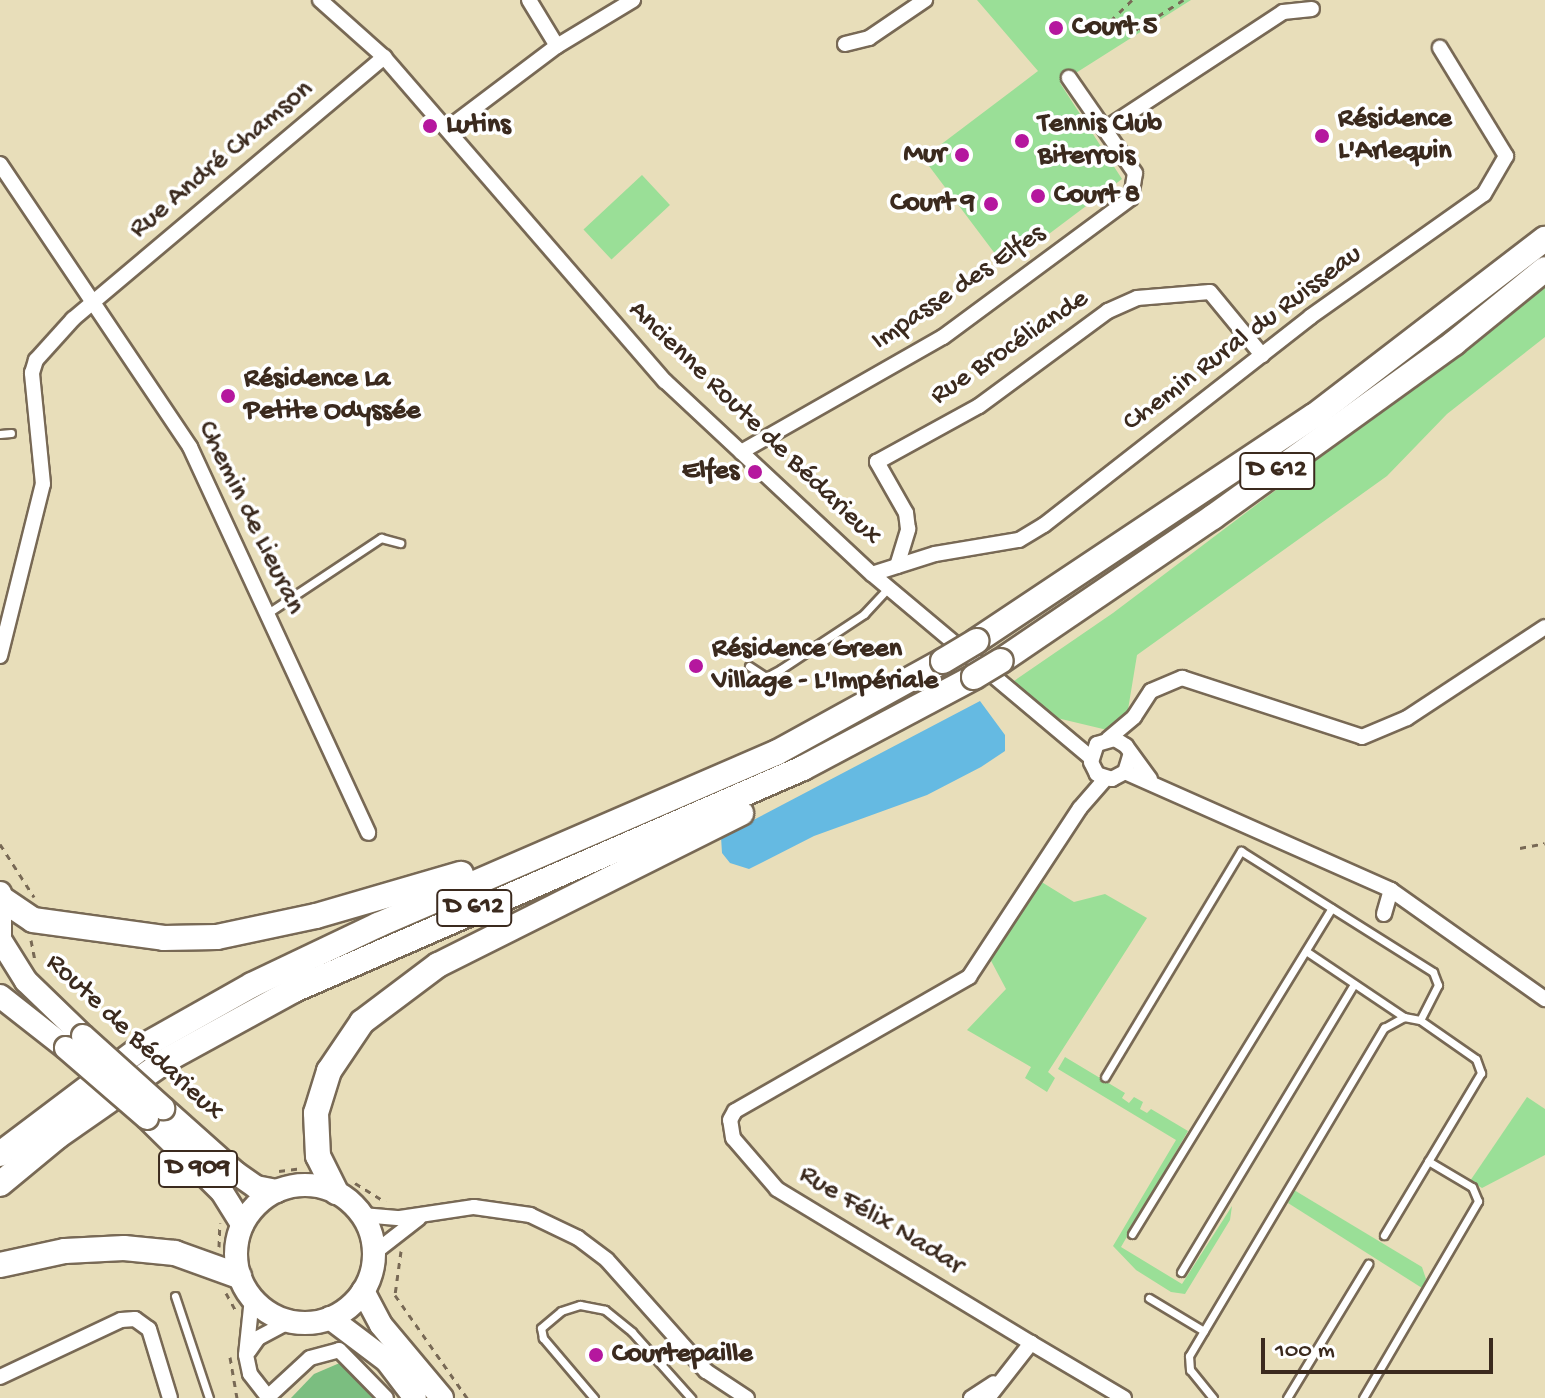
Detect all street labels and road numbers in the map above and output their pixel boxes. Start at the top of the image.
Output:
street label: Rue André Chamson [123,73,321,247]
street label: Impasse des Elfes [866,217,1052,359]
street label: Chemin Rural du Ruisseau [1117,238,1369,440]
street label: Rue Brocéliande [925,283,1095,413]
street label: Ancienne Route de Bédarieux [620,294,888,554]
street label: Chemin de Lieuran [189,416,311,620]
road number: D 612 [1239,449,1315,493]
road number: D 612 [436,886,512,930]
street label: Route de Bédarieux [38,947,230,1129]
road number: D 909 [158,1147,238,1191]
street label: Rue Félix Nadar [792,1158,970,1284]

